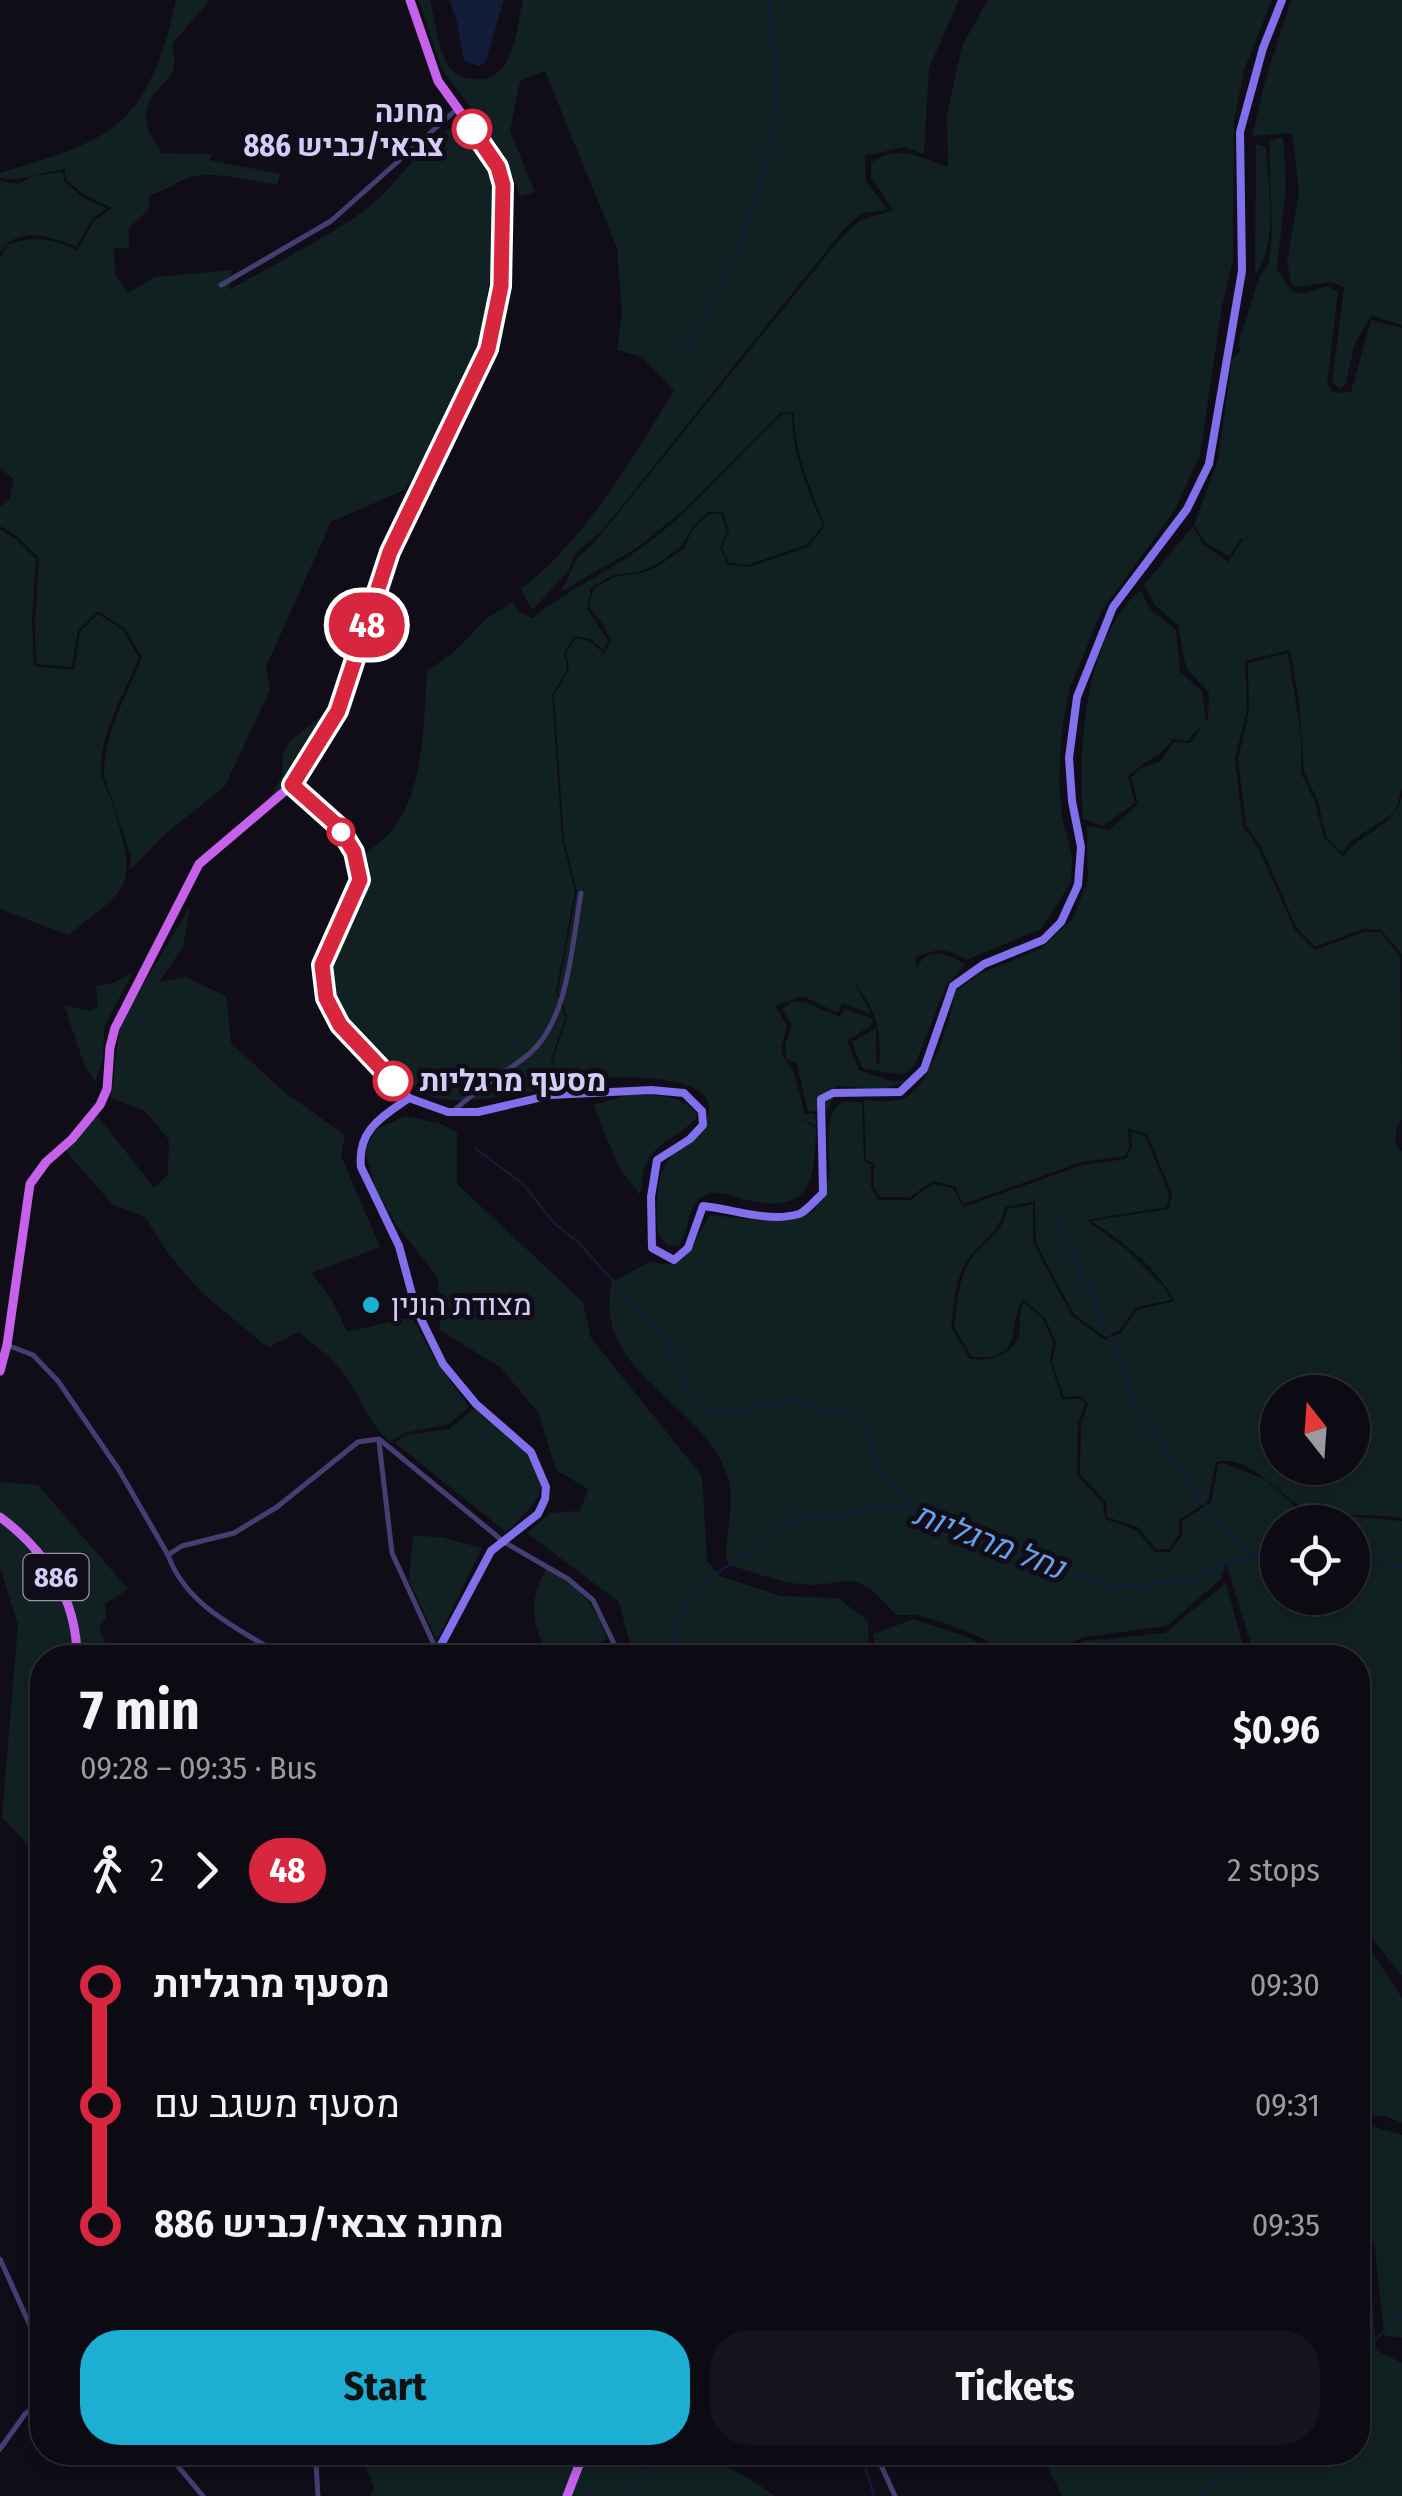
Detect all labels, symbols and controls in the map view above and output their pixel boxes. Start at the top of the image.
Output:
place label: מחנה צבאי/כביש 886 [243,94,444,164]
marker: מחנה צבאי/כביש 886 [453,110,491,148]
line badge: 48 [322,592,412,658]
text: 48 [349,604,385,646]
unlabelled marker [328,819,354,845]
marker: מסעף מרגליות [374,1062,412,1100]
place label: מסעף מרגליות [420,1063,606,1099]
place label: מצודת הונין [391,1287,532,1323]
marker: מצודת הונין [360,1294,382,1316]
north arrow [1260,1375,1370,1485]
map controls [1260,1375,1370,1615]
water label: נחל מרגליות [908,1495,1072,1588]
button: locate [1260,1505,1370,1615]
road number: 886 [23,1554,88,1600]
text: 7 min [80,1678,200,1744]
text: $0.96 [1233,1707,1320,1753]
text: 09:28 – 09:35 · Bus [80,1749,317,1787]
icon: walk [80,1843,135,1898]
icon: forward [179,1843,234,1898]
text: 48 [269,1849,306,1891]
text: 2 [150,1851,164,1889]
text: 2 stops [1227,1851,1320,1889]
text: מסעף מרגליות [154,1961,390,2007]
text: 09:30 [1250,1966,1320,2004]
text: מסעף משגב עם [154,2081,400,2127]
text: 09:31 [1255,2086,1320,2124]
text: מחנה צבאי/כביש 886 [154,2201,504,2247]
text: 09:35 [1252,2206,1320,2244]
button: Start [80,2330,690,2445]
button: Tickets [710,2330,1320,2445]

